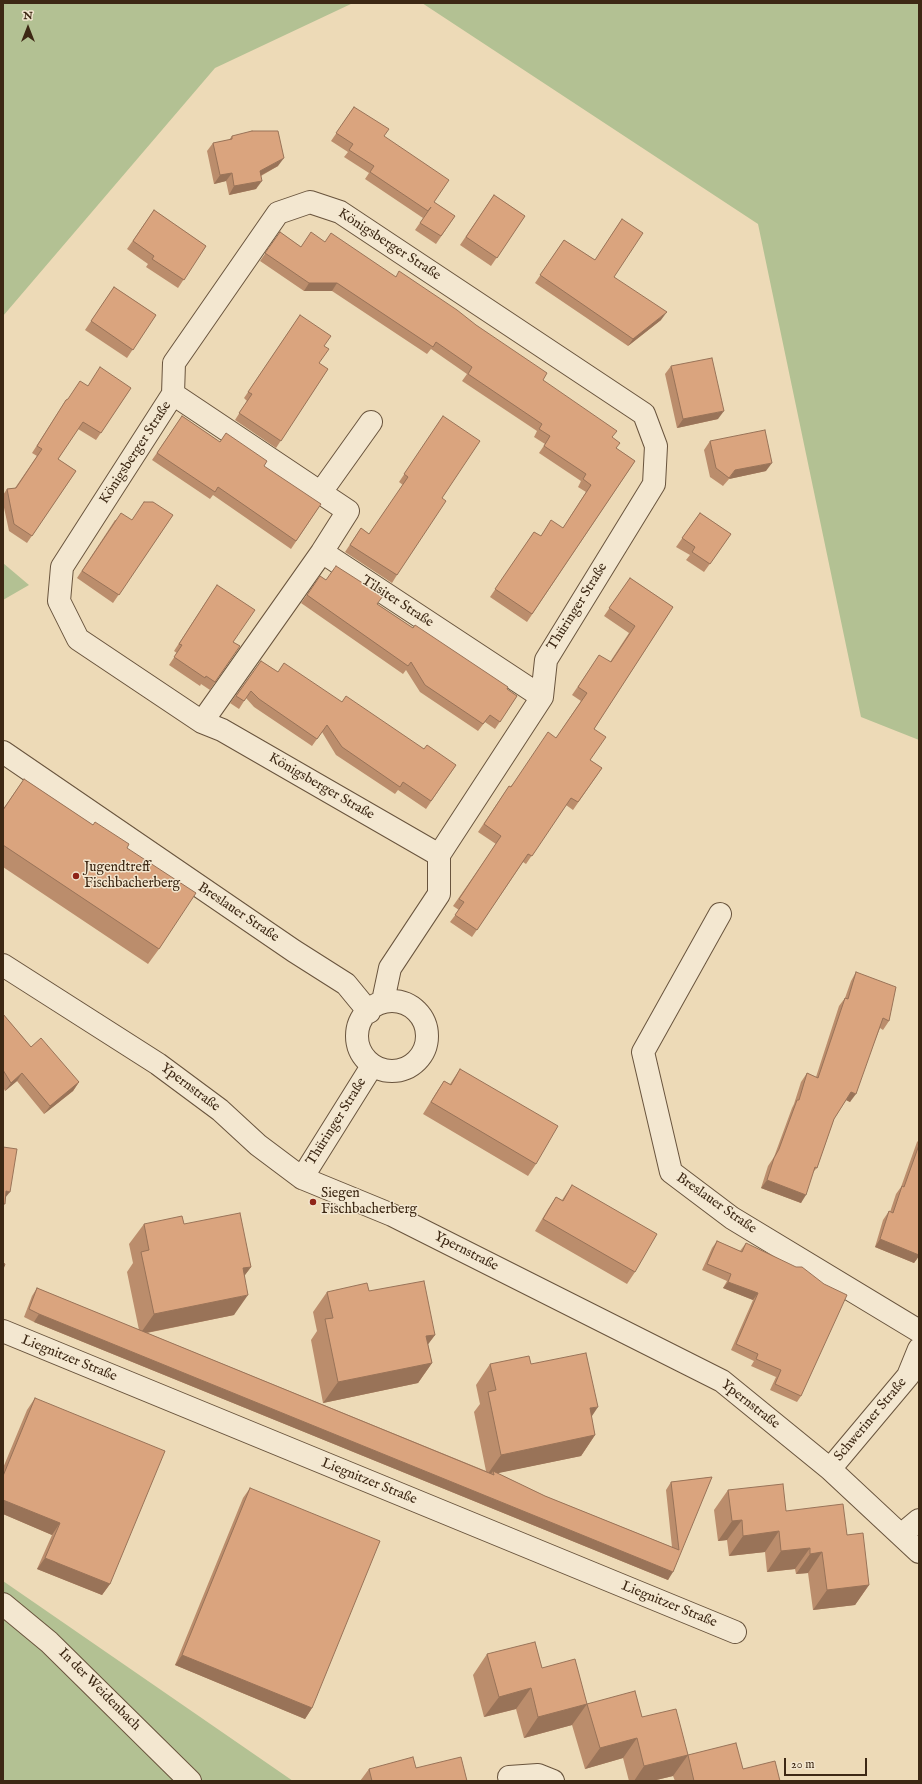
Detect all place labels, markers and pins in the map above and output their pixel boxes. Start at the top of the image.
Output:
place label: Jugendtreff Fischbacherberg [84,860,180,892]
marker: Jugendtreff Fischbacherberg [71,871,81,881]
place label: Siegen Fischbacherberg [321,1186,417,1218]
marker: Siegen Fischbacherberg [308,1197,318,1207]

